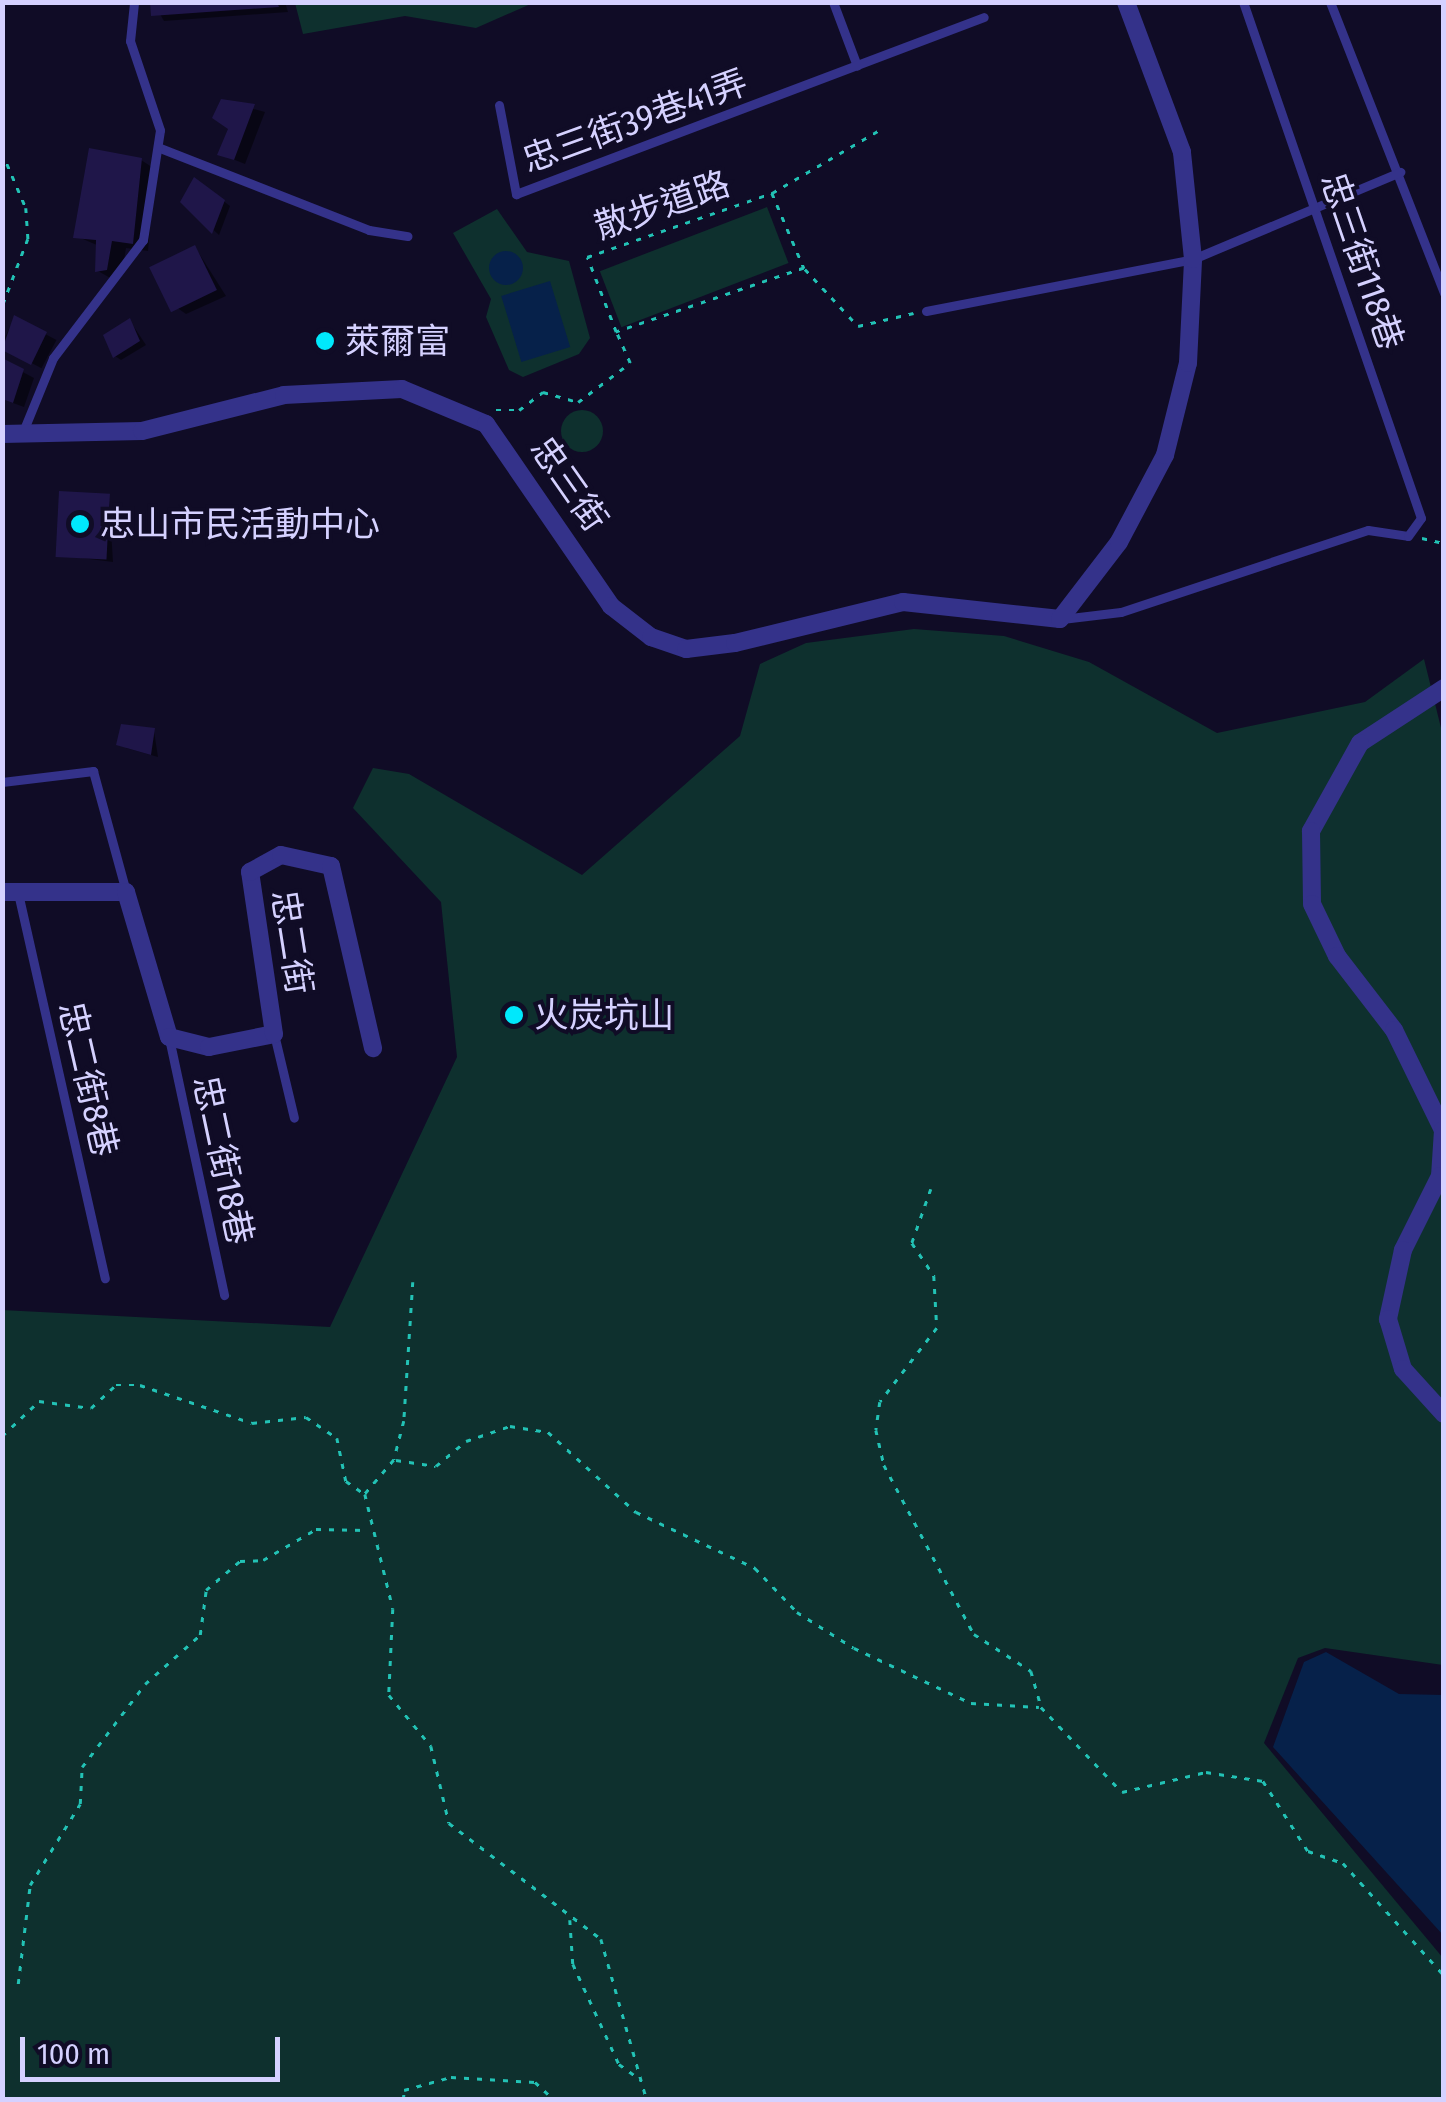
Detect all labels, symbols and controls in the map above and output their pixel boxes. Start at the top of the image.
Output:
street label: 忠三街39巷41弄 [517,61,753,181]
street label: 散步道路 [589,162,735,248]
street label: 忠三街118巷 [1312,167,1412,355]
place label: 萊爾富 [345,320,450,362]
marker: 萊爾富 [314,330,336,352]
street label: 忠三街 [522,429,616,539]
place label: 忠山市民活動中心 [100,503,380,545]
marker: 忠山市民活動中心 [69,513,91,535]
street label: 忠二街 [263,887,321,997]
place label: 火炭坑山 [534,994,674,1036]
street label: 忠二街8巷 [50,998,126,1160]
marker: 火炭坑山 [503,1004,525,1026]
street label: 忠二街18巷 [185,1072,261,1248]
scale bar [25,2017,285,2079]
text: 100 m [37,2036,110,2072]

